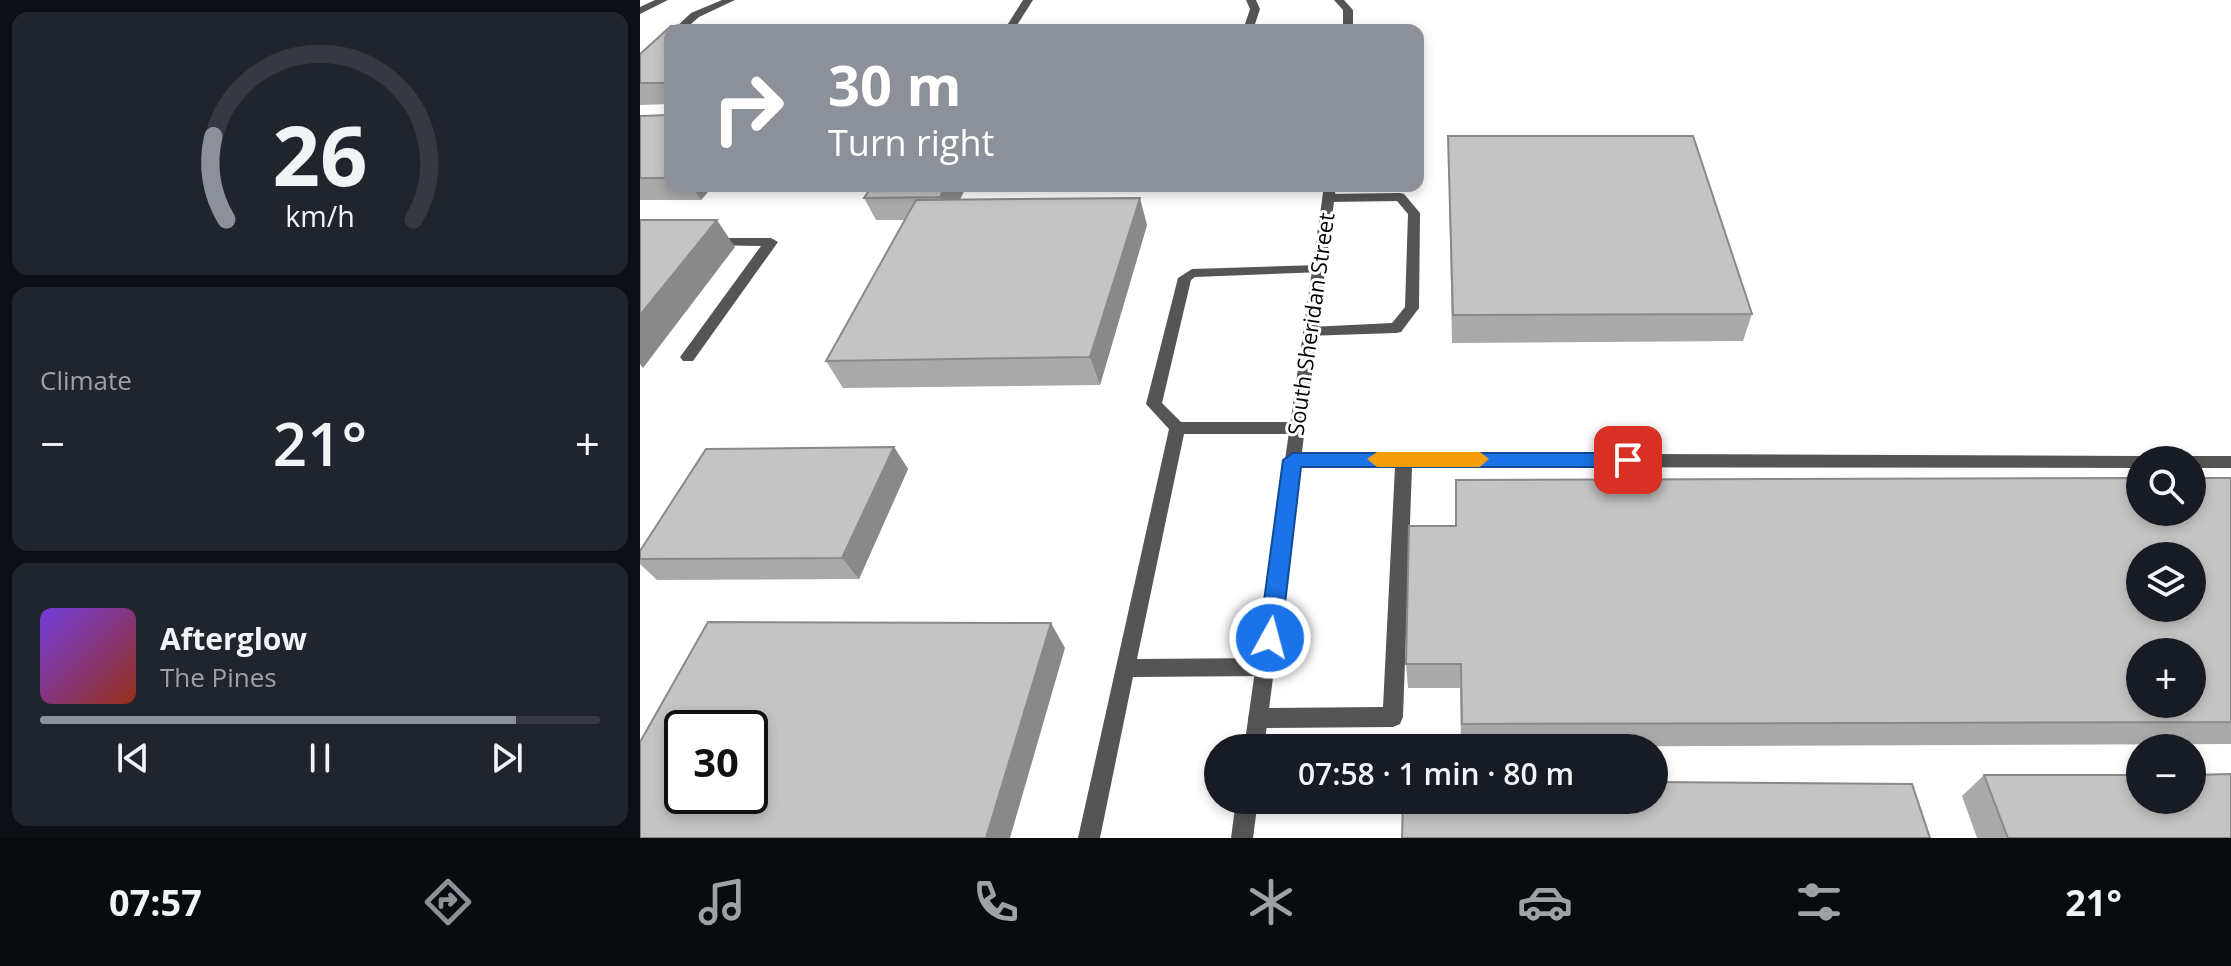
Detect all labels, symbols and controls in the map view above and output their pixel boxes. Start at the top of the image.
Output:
text: 30 m [828,46,962,122]
icon: right [696,56,800,160]
text: 26 [272,96,368,209]
text: Turn right [828,118,994,167]
text: km/h [285,196,355,235]
street label: South Sheridan Street [1280,210,1341,437]
text: Climate [40,362,132,398]
text: 21° [273,402,367,484]
text: − [40,413,65,473]
text: + [575,413,600,473]
pin [1594,426,1662,494]
icon: arrive [1606,438,1650,482]
map controls [2126,446,2206,814]
button: search [2126,446,2206,526]
button: layers [2126,542,2206,622]
position arrow [1228,596,1312,680]
text: Afterglow [160,618,307,659]
button: + [2126,638,2206,718]
text: The Pines [160,659,277,695]
speed limit sign: 30 [664,710,768,814]
button: − [2126,734,2206,814]
icon: previous [111,736,155,780]
icon: pause [298,736,342,780]
icon: next [485,736,529,780]
text: 07:58 · 1 min · 80 m [1298,753,1574,794]
icon: directions [420,874,476,930]
icon: music [694,874,750,930]
icon: phone [968,874,1024,930]
icon: climate [1243,874,1299,930]
icon: car [1517,874,1573,930]
icon: filters [1791,874,1847,930]
text: 07:57 [109,878,202,927]
text: 21° [2065,878,2122,927]

